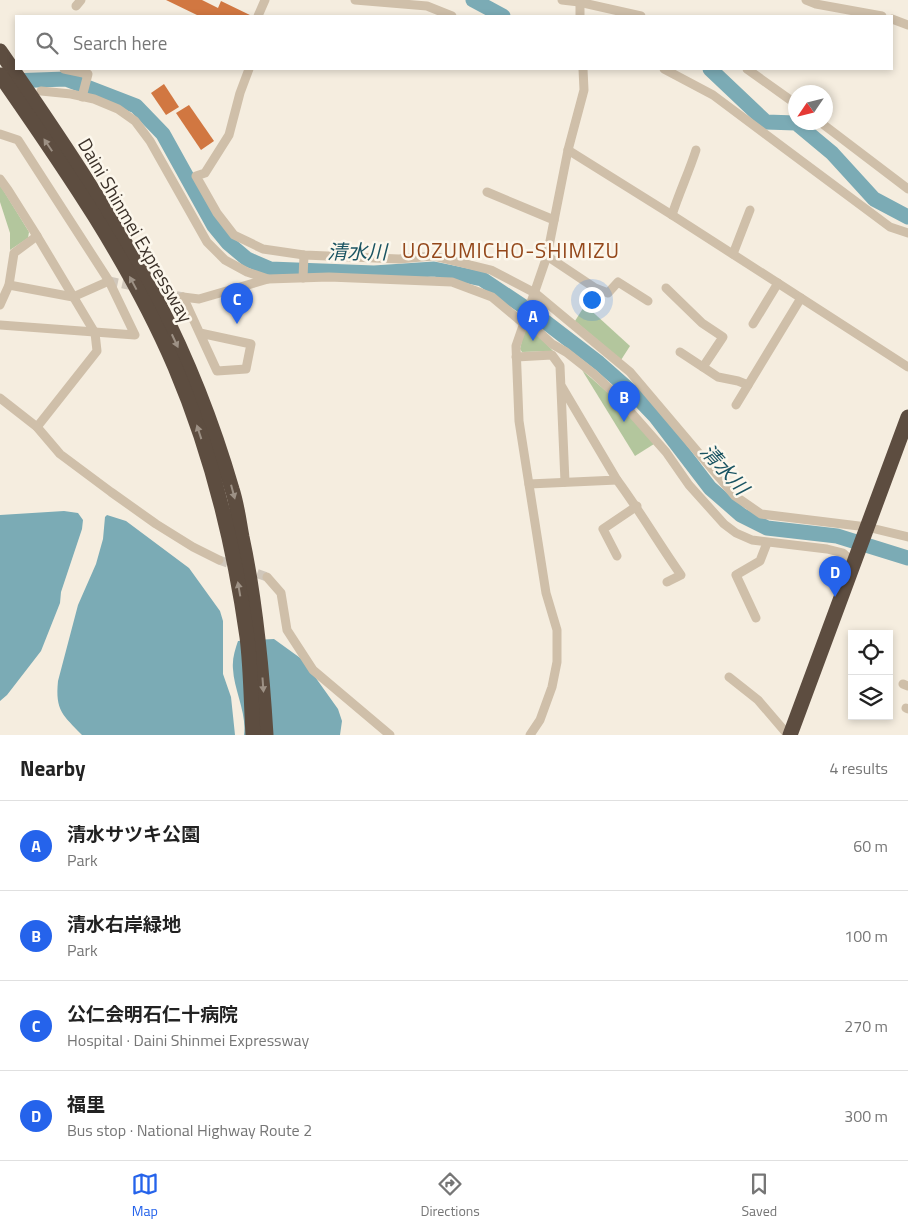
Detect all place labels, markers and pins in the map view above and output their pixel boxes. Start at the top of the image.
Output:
pin: C [221,283,253,324]
pin: A [517,300,549,341]
pin: B [608,381,640,422]
pin: D [819,556,851,597]

